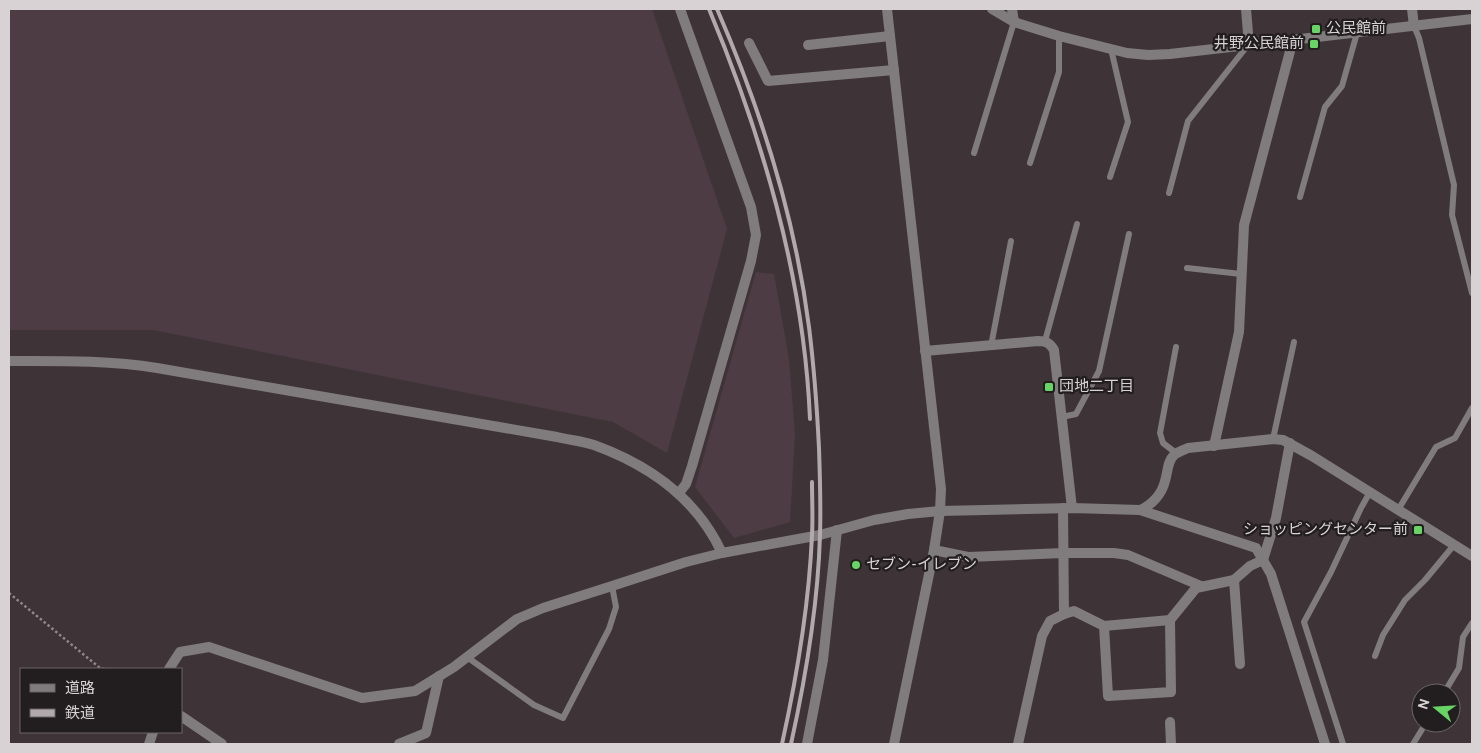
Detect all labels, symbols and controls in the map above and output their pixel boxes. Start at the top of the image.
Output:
place label: 公民館前 [1326,20,1386,39]
marker: 公民館前 [1310,23,1322,35]
place label: 井野公民館前 [1214,34,1304,54]
marker: 井野公民館前 [1308,38,1320,50]
place label: 団地二丁目 [1059,378,1134,397]
marker: 団地二丁目 [1043,381,1055,393]
place label: ショッピングセンター前 [1243,521,1408,540]
marker: ショッピングセンター前 [1412,524,1424,536]
place label: セブン-イレブン [866,556,977,575]
marker: セブン-イレブン [850,559,862,571]
legend [20,668,182,733]
text: 道路 [65,680,95,699]
north arrow [1411,683,1461,733]
text: N [1415,697,1435,712]
text: 鉄道 [65,705,95,724]

